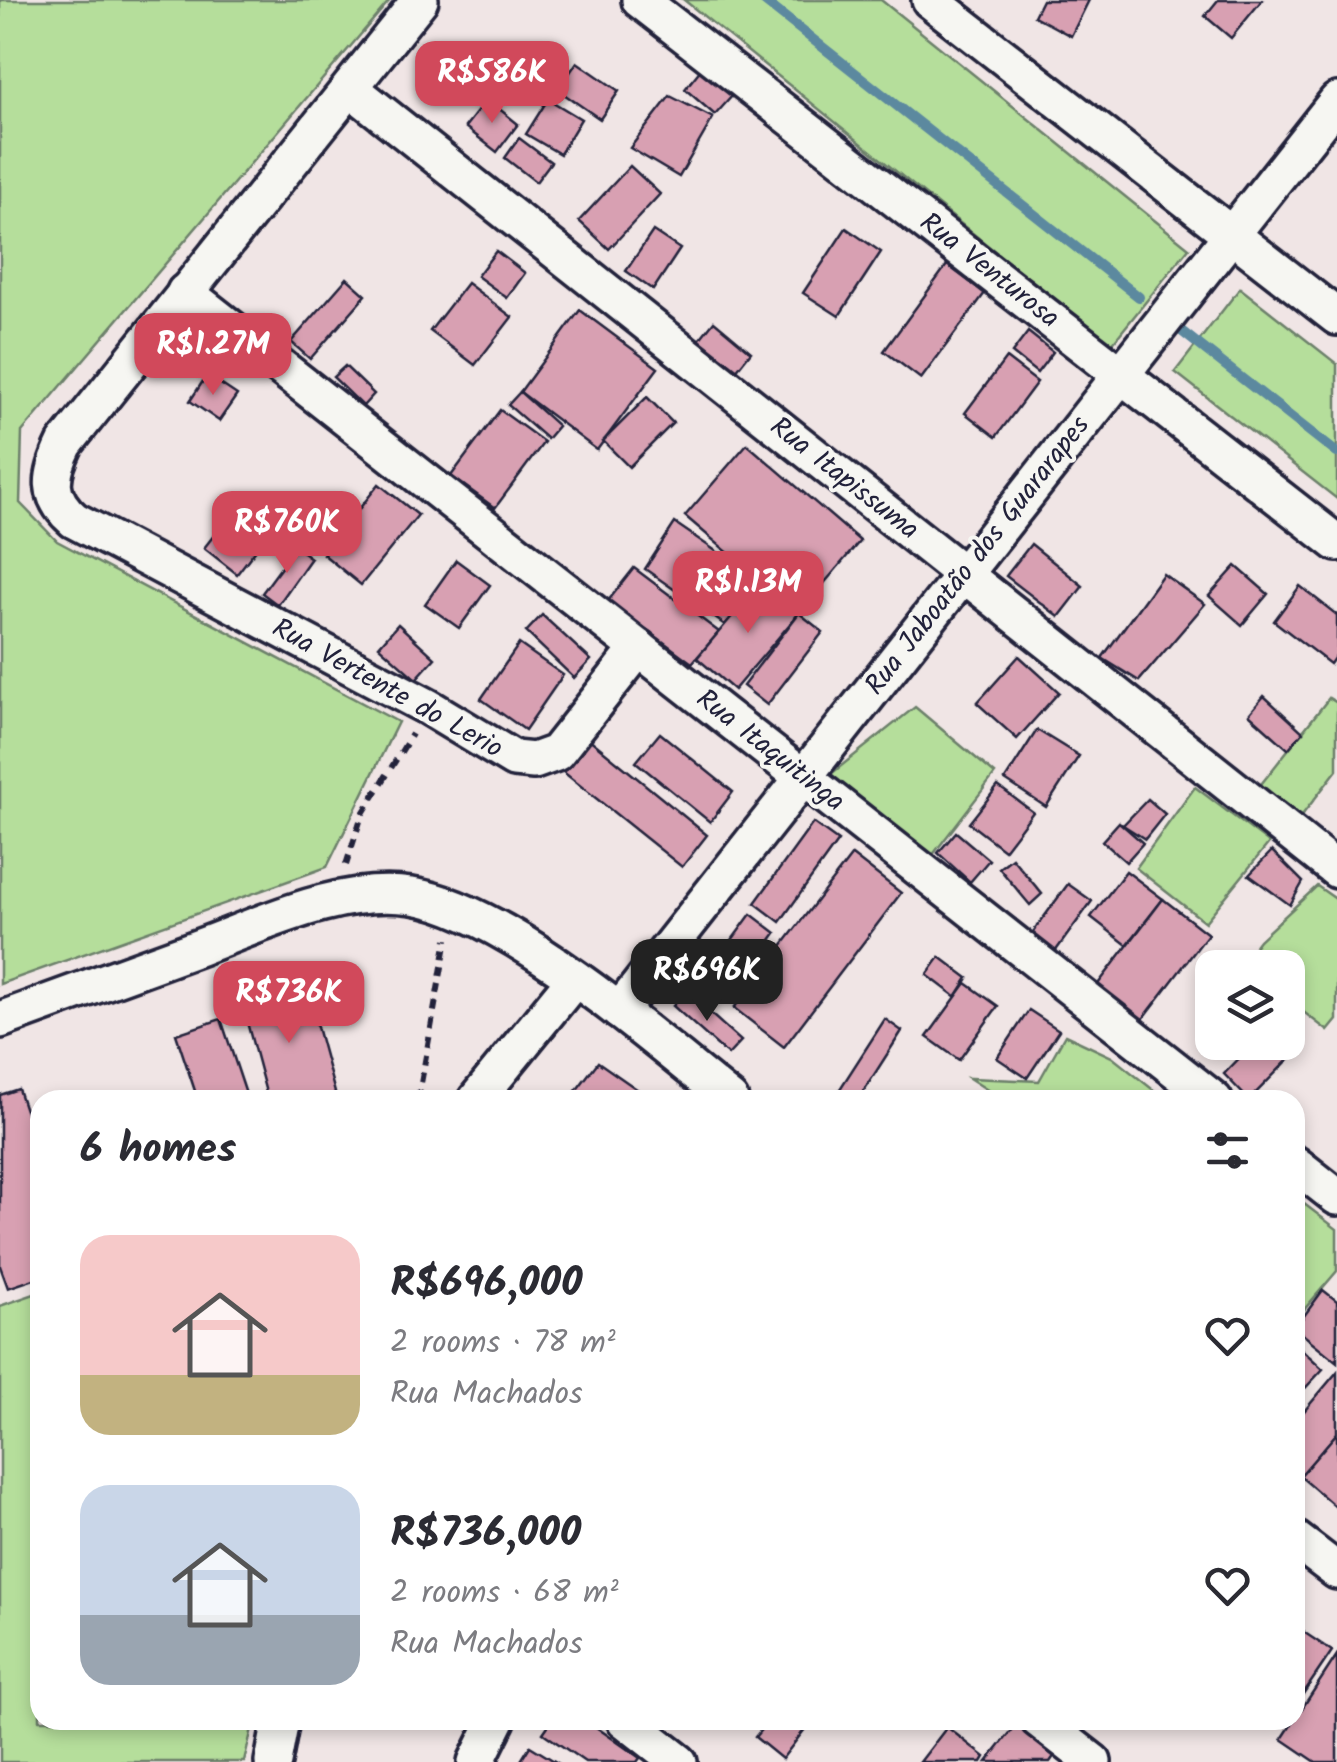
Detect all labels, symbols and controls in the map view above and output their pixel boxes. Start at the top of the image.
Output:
pin: R$586K [411,41,573,126]
text: R$586K [437,48,547,99]
street label: Rua Venturosa [909,202,1069,340]
pin: R$1.27M [121,313,305,398]
text: R$1.27M [156,320,270,371]
street label: Rua Itapissuma [759,406,929,552]
street label: Rua Jaboatão dos Guararapes [854,406,1102,706]
pin: R$760K [206,491,368,576]
text: R$760K [234,498,340,549]
pin: R$1.13M [656,551,840,636]
text: R$1.13M [695,558,801,609]
street label: Rua Vertente do Lerio [263,607,511,771]
street label: Rua Itaquitinga [686,678,854,824]
pin: R$696K [626,939,788,1024]
text: R$696K [653,946,761,997]
map controls [1195,950,1305,1060]
button: layers [1195,950,1305,1060]
pin: R$736K [208,961,370,1046]
text: R$736K [235,968,343,1019]
text: 6 homes [80,1117,236,1184]
icon: filters [1200,1123,1255,1178]
text: R$696,000 [390,1251,583,1318]
icon: home [160,1275,280,1395]
icon: heart [1200,1308,1255,1363]
text: 2 rooms · 78 m² [390,1318,616,1369]
text: Rua Machados [390,1369,583,1420]
text: R$736,000 [390,1501,581,1568]
icon: home [160,1525,280,1645]
icon: heart [1200,1558,1255,1613]
text: 2 rooms · 68 m² [390,1568,619,1619]
text: Rua Machados [390,1619,583,1670]

